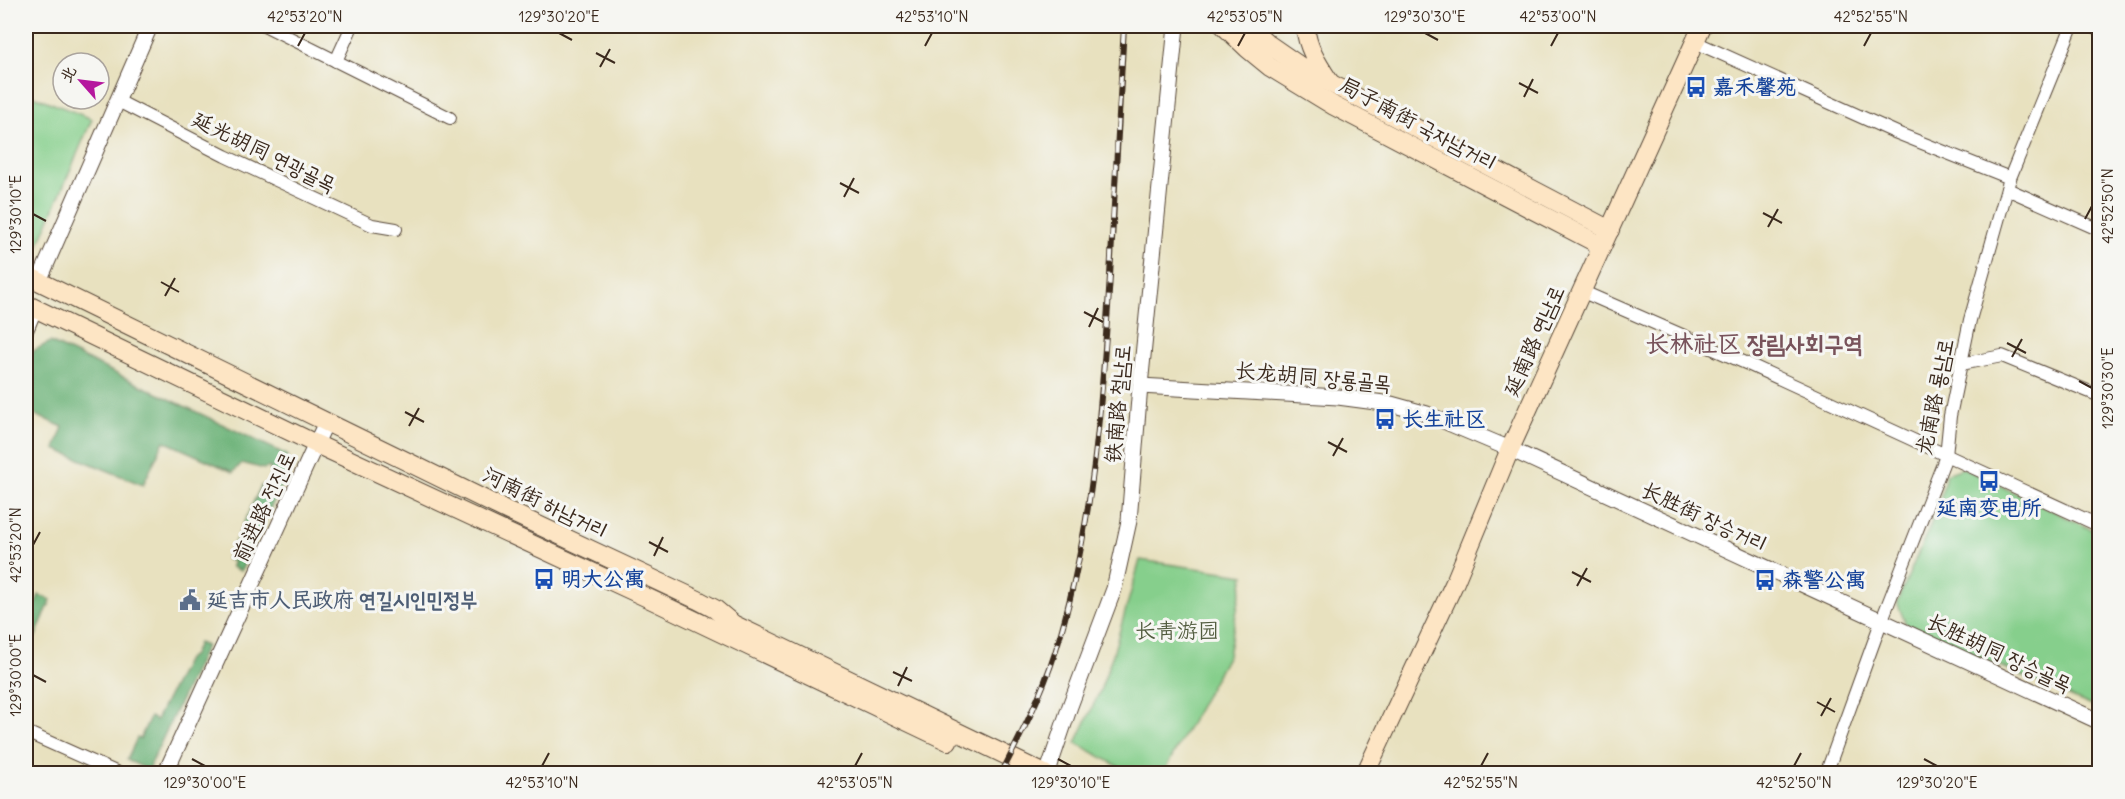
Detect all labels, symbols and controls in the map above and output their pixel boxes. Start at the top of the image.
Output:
text: 42°53'20"N [267,7,343,26]
text: 129°30'20"E [518,7,600,26]
text: 42°53'10"N [895,7,969,26]
text: 42°53'05"N [1207,7,1283,26]
text: 129°30'30"E [1384,7,1466,26]
text: 42°53'00"N [1519,7,1597,26]
text: 42°52'55"N [1834,7,1908,26]
north arrow [51,51,111,111]
text: 北 [55,62,80,86]
street label: 局子南街 국자남거리 [1335,71,1501,176]
place label: 嘉禾馨苑 [1713,73,1797,100]
bus stop icon: 嘉禾馨苑 [1684,75,1708,99]
street label: 延光胡同 연광골목 [188,105,341,198]
text: 42°52'50"N [2098,168,2117,244]
text: 129°30'10"E [6,174,25,253]
street label: 延南路 연남로 [1497,281,1570,401]
district label: 长林社区 장림사회구역 [1645,328,1863,358]
street label: 龙南路 룡남로 [1910,336,1959,458]
street label: 铁南路 철남로 [1099,344,1136,464]
text: 129°30'30"E [2098,347,2117,429]
street label: 长龙胡同 장룡골목 [1234,356,1392,397]
place label: 长生社区 [1402,405,1486,432]
bus stop icon: 长生社区 [1373,407,1397,431]
street label: 前进路 전진로 [226,447,301,566]
street label: 河南街 하남거리 [478,461,612,544]
bus stop icon: 延南变电所 [1977,469,2001,493]
street label: 长胜街 장승거리 [1637,476,1771,557]
place label: 延南变电所 [1937,494,2042,521]
text: 42°53'20"N [6,507,25,583]
place label: 明大公寓 [561,565,645,592]
place label: 森警公寓 [1782,566,1866,593]
bus stop icon: 明大公寓 [532,567,556,591]
bus stop icon: 森警公寓 [1753,568,1777,592]
place label: 延吉市人民政府 연길시인민정부 [207,586,477,613]
public building icon: 延吉市人民政府 연길시인민정부 [178,588,202,612]
street label: 长胜胡同 장승골목 [1923,607,2076,698]
park label: 长青游园 [1135,617,1219,644]
text: 129°30'00"E [6,633,25,716]
text: 129°30'00"E [164,773,247,792]
text: 42°53'10"N [505,773,579,792]
text: 42°53'05"N [817,773,893,792]
text: 129°30'10"E [1032,773,1111,792]
text: 42°52'55"N [1444,773,1518,792]
text: 42°52'50"N [1756,773,1832,792]
text: 129°30'20"E [1896,773,1978,792]

